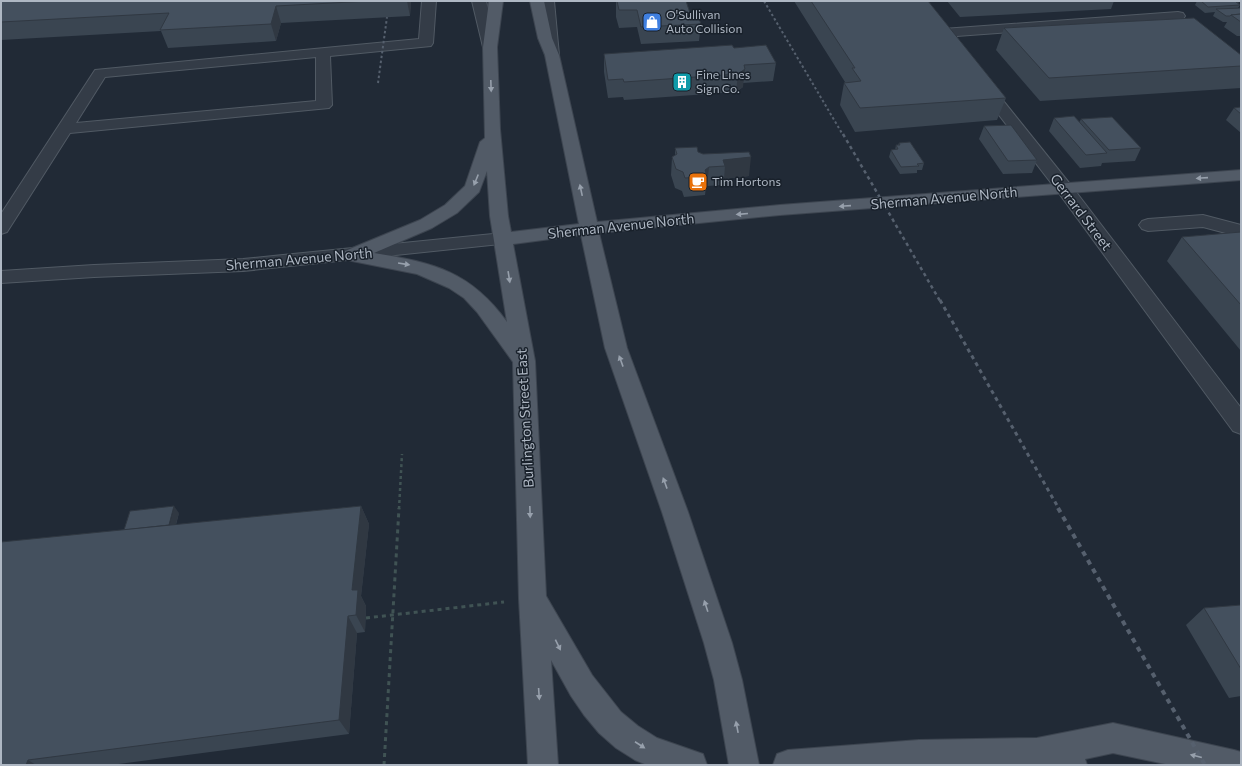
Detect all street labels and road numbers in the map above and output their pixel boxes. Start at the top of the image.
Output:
street label: Gerrard Street [1047,170,1116,254]
street label: Sherman Avenue North [870,183,1018,212]
street label: Sherman Avenue North [547,209,695,242]
street label: Sherman Avenue North [225,244,373,273]
street label: Burlington Street East [512,347,537,488]

